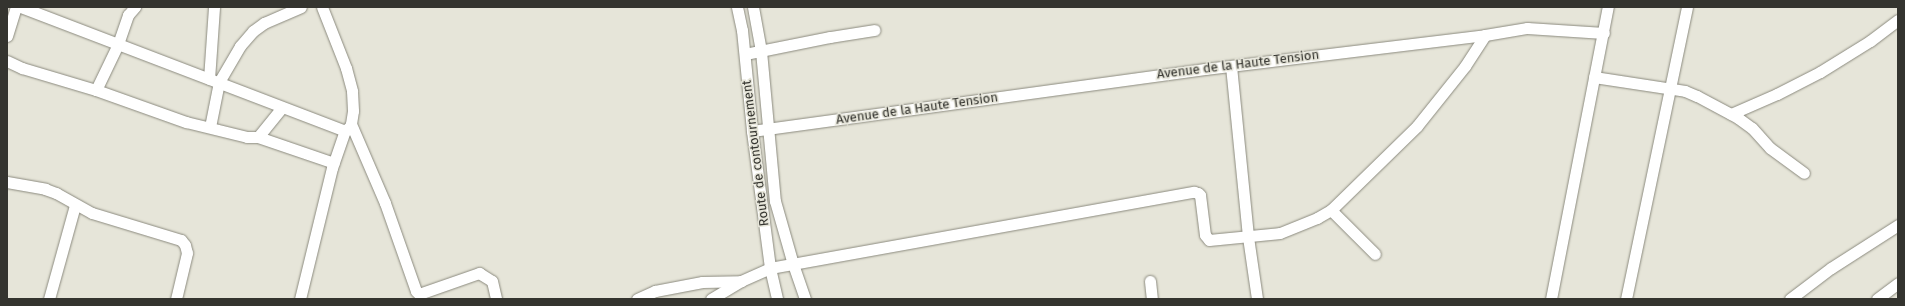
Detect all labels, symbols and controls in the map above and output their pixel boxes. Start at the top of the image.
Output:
street label: Avenue de la Haute Tension [1156,47,1320,83]
street label: Route de contournement [739,79,773,227]
street label: Avenue de la Haute Tension [835,90,999,128]

